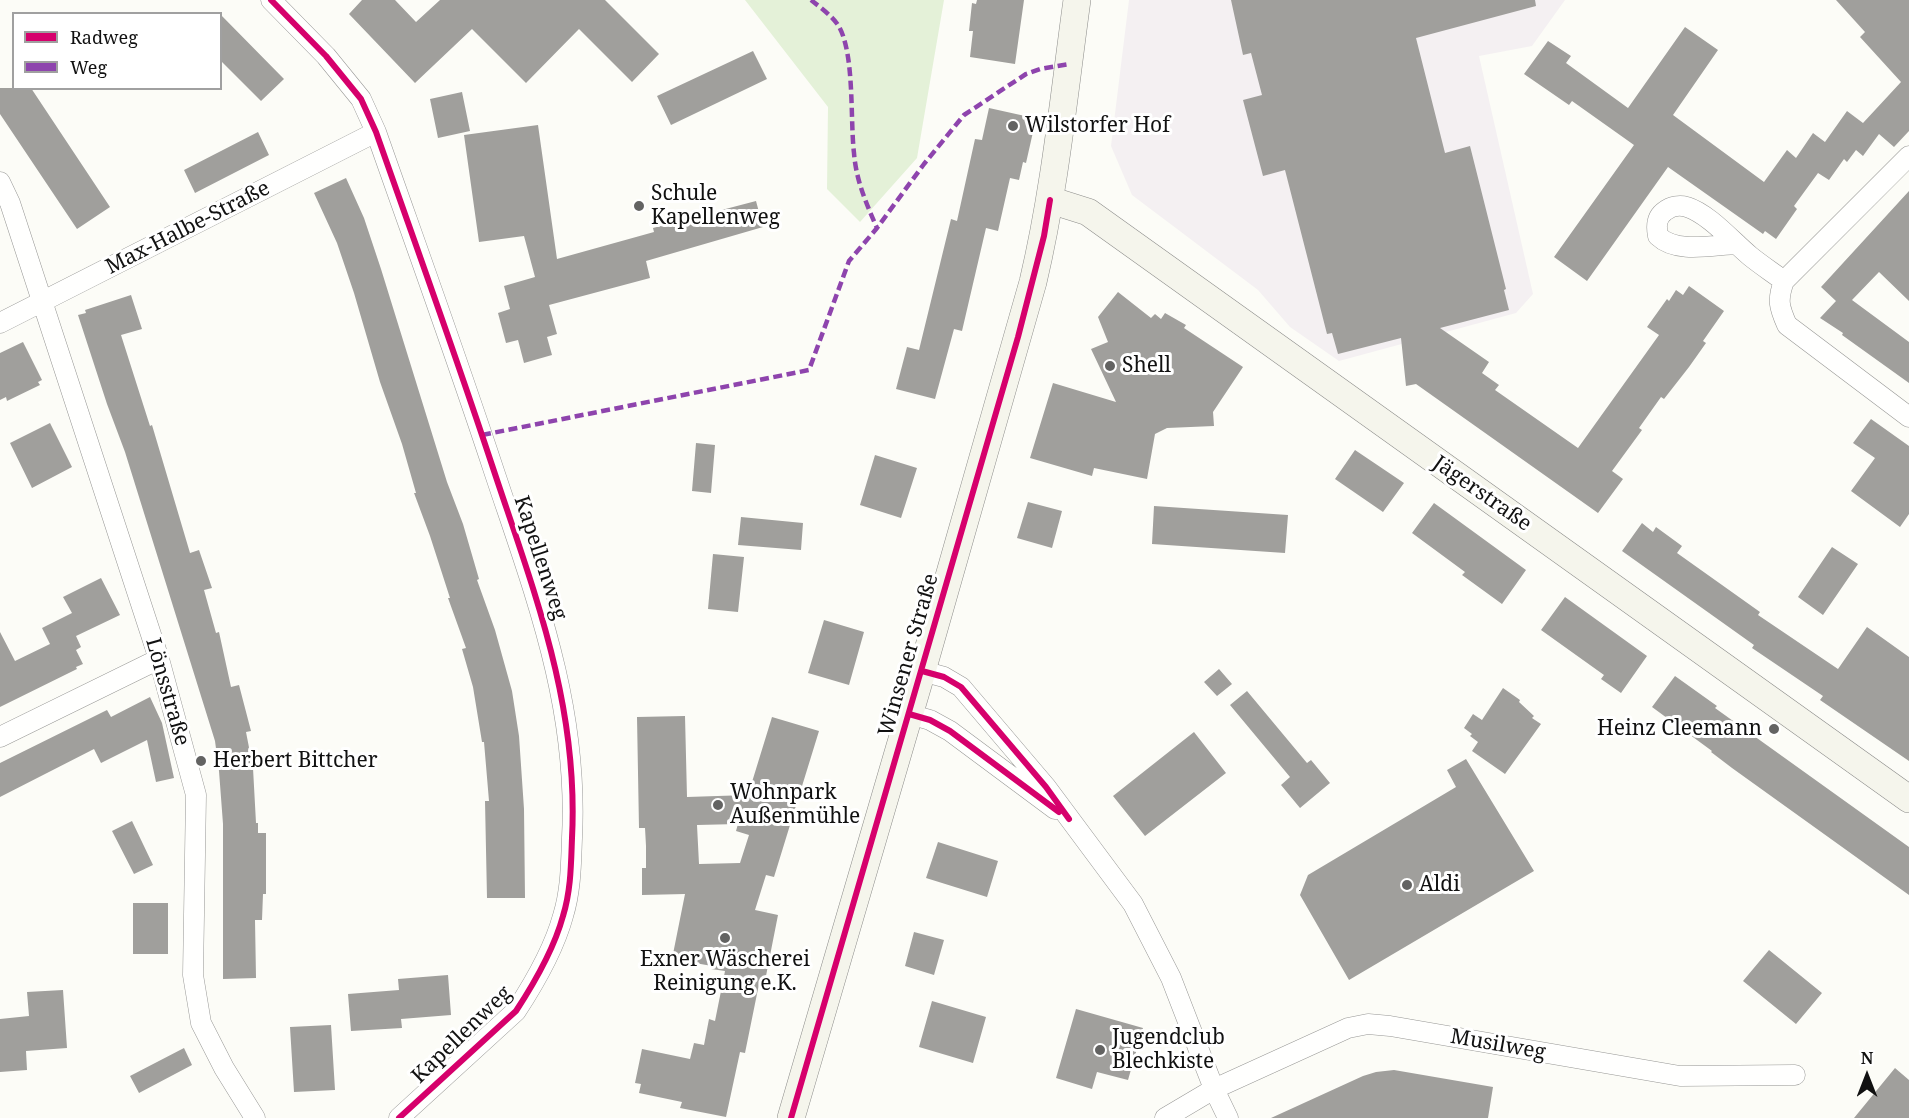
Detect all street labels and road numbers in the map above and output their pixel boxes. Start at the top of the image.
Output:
street label: Max-Halbe-Straße [102,176,274,280]
street label: Jägerstraße [1428,451,1536,537]
street label: Kapellenweg [508,493,572,623]
street label: Winsener Straße [874,571,944,739]
street label: Lönsstraße [140,635,194,749]
street label: Kapellenweg [407,981,517,1089]
street label: Musilweg [1448,1024,1548,1066]

